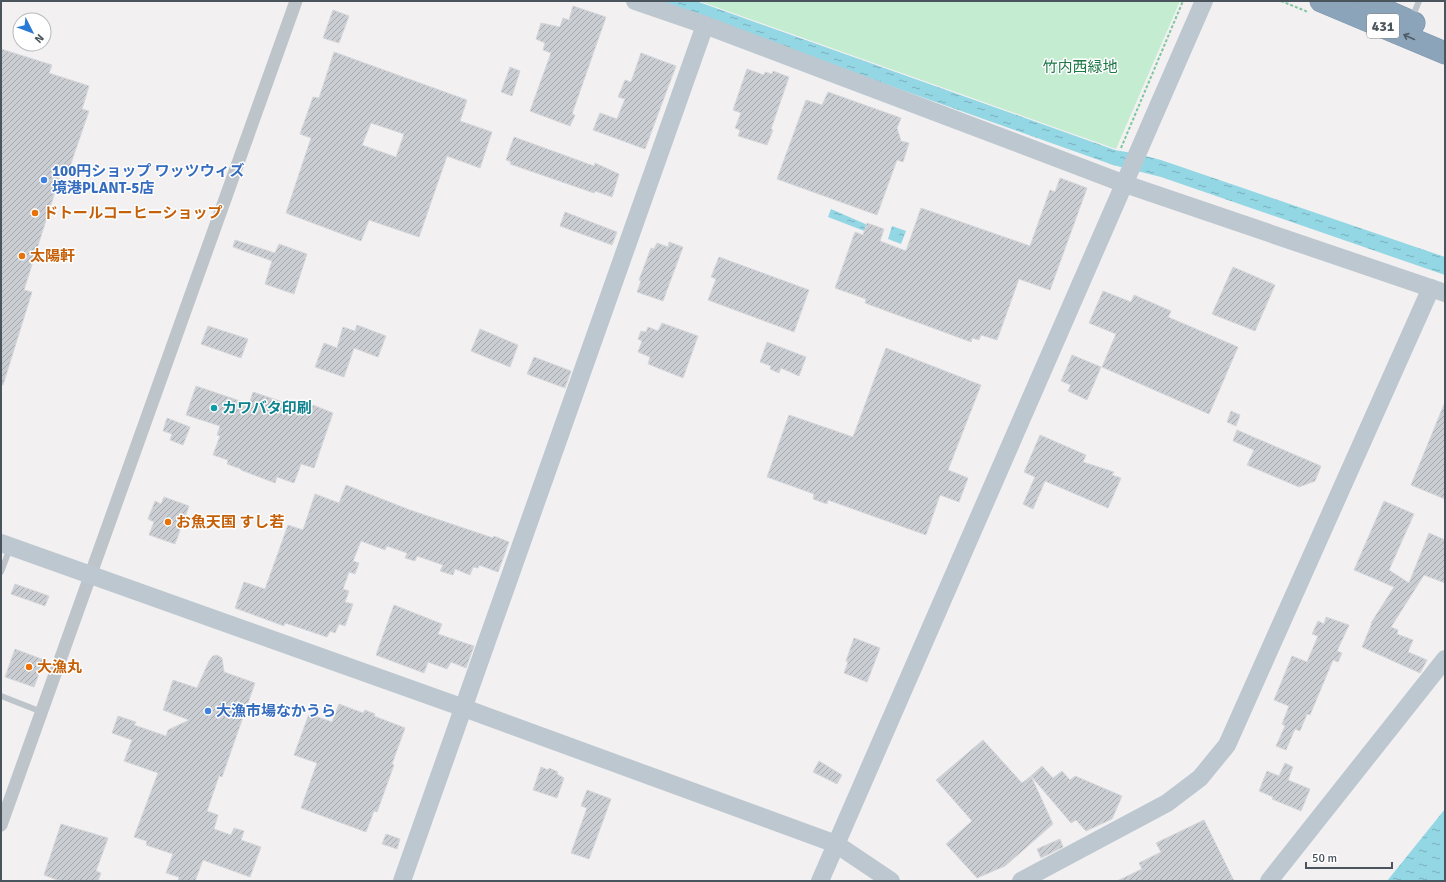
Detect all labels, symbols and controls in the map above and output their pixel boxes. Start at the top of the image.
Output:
north arrow [12,12,52,52]
road number: 431 [1367,14,1399,38]
text: N [32,31,46,46]
one-way arrow [1404,33,1416,40]
park label: 竹内西緑地 [1042,58,1118,76]
place label: 100円ショップ ワッツウィズ 境港PLANT-5店 [52,162,245,197]
marker: 100円ショップ ワッツウィズ 境港PLANT-5店 [39,175,49,185]
place label: ドトールコーヒーショップ [43,204,222,222]
marker: ドトールコーヒーショップ [30,208,40,218]
place label: 太陽軒 [30,247,75,265]
marker: 太陽軒 [17,251,27,261]
place label: カワバタ印刷 [222,399,312,417]
marker: カワバタ印刷 [209,403,219,413]
place label: お魚天国 すし若 [176,513,284,531]
marker: お魚天国 すし若 [163,517,173,527]
place label: 大漁丸 [37,658,82,676]
marker: 大漁丸 [24,662,34,672]
place label: 大漁市場なかうら [216,702,336,720]
marker: 大漁市場なかうら [203,706,213,716]
scale bar [1306,844,1392,870]
text: 50 m [1312,851,1337,866]

